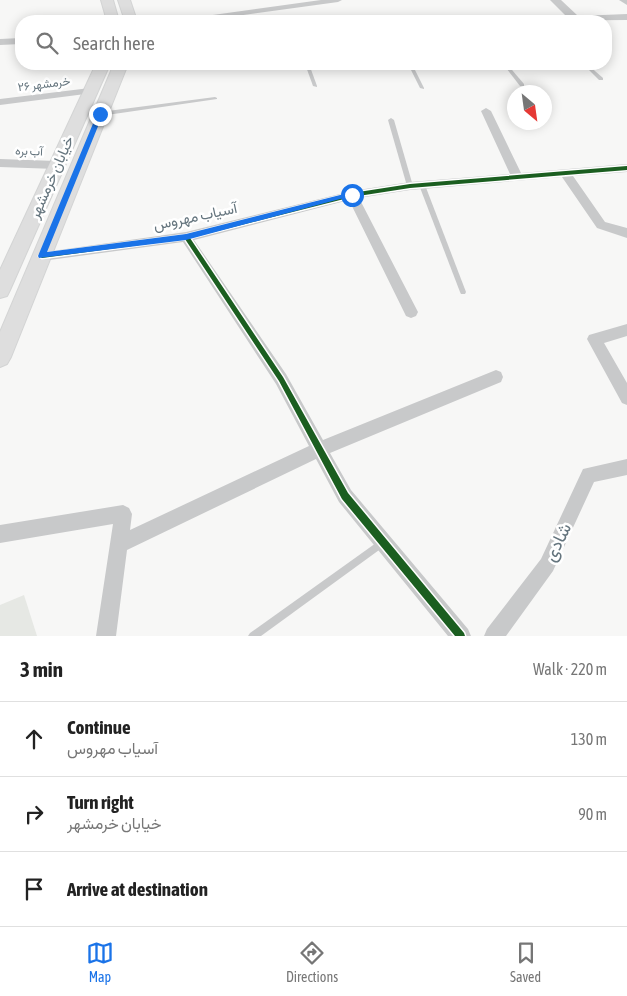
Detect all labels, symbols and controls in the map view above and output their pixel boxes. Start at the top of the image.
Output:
search box [15,15,612,70]
icon: search [33,29,61,57]
text: Search here [73,32,155,54]
street label: خرمشهر ۲۶ [17,74,71,95]
north arrow [507,85,552,130]
route end [89,103,112,126]
street label: خیابان خرمشهر [25,133,78,222]
street label: آب بره [15,144,44,160]
route start [341,184,364,207]
street label: آسیاب مهروس [152,199,240,235]
street label: شادی [539,519,576,565]
text: 3 min [20,657,63,681]
text: Walk · 220 m [533,660,607,678]
text: Continue [67,716,131,738]
icon: ahead [20,725,48,753]
text: 130 m [571,730,607,748]
text: آسیاب مهروس [67,739,158,757]
text: Turn right [67,791,134,813]
icon: right [20,800,48,828]
text: 90 m [578,805,607,823]
text: خیابان خرمشهر [67,814,161,832]
icon: arrive [20,875,48,903]
text: Arrive at destination [67,878,208,900]
tab: Map [86,939,114,985]
tab: Directions [286,939,338,985]
tab: Saved [510,939,541,985]

